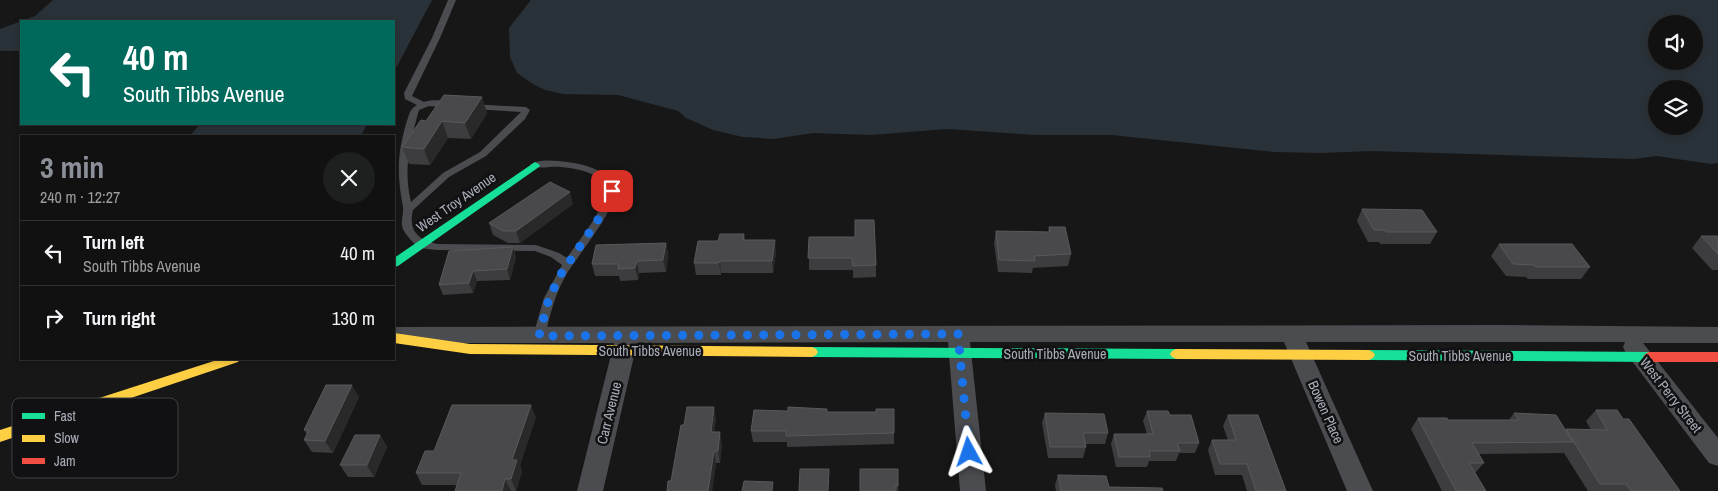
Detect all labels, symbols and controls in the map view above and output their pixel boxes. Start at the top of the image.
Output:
map controls [1648,15,1703,135]
button: sound [1648,15,1703,70]
text: 40 m [123,34,188,81]
icon: left [40,40,105,105]
text: South Tibbs Avenue [123,79,284,109]
button: layers [1648,80,1703,135]
text: 3 min [40,147,104,187]
button: close [323,152,375,204]
street label: West Troy Avenue [413,168,499,236]
pin [591,170,633,212]
icon: arrive [598,177,626,205]
text: 240 m · 12:27 [40,186,120,208]
text: Turn left [83,229,144,255]
icon: left [40,239,68,267]
text: 40 m [340,240,375,266]
text: South Tibbs Avenue [83,255,200,277]
icon: right [40,304,68,332]
text: Turn right [83,305,155,331]
text: 130 m [332,305,375,331]
street label: South Tibbs Avenue [599,342,701,360]
street label: South Tibbs Avenue [1004,345,1106,363]
street label: South Tibbs Avenue [1409,347,1511,365]
street label: West Perry Street [1636,354,1706,436]
street label: Bowen Place [1304,378,1348,446]
street label: Carr Avenue [593,380,625,446]
legend [12,398,178,478]
text: Fast [54,407,76,425]
position arrow [942,425,994,477]
text: Slow [54,429,80,447]
text: Jam [54,452,76,470]

